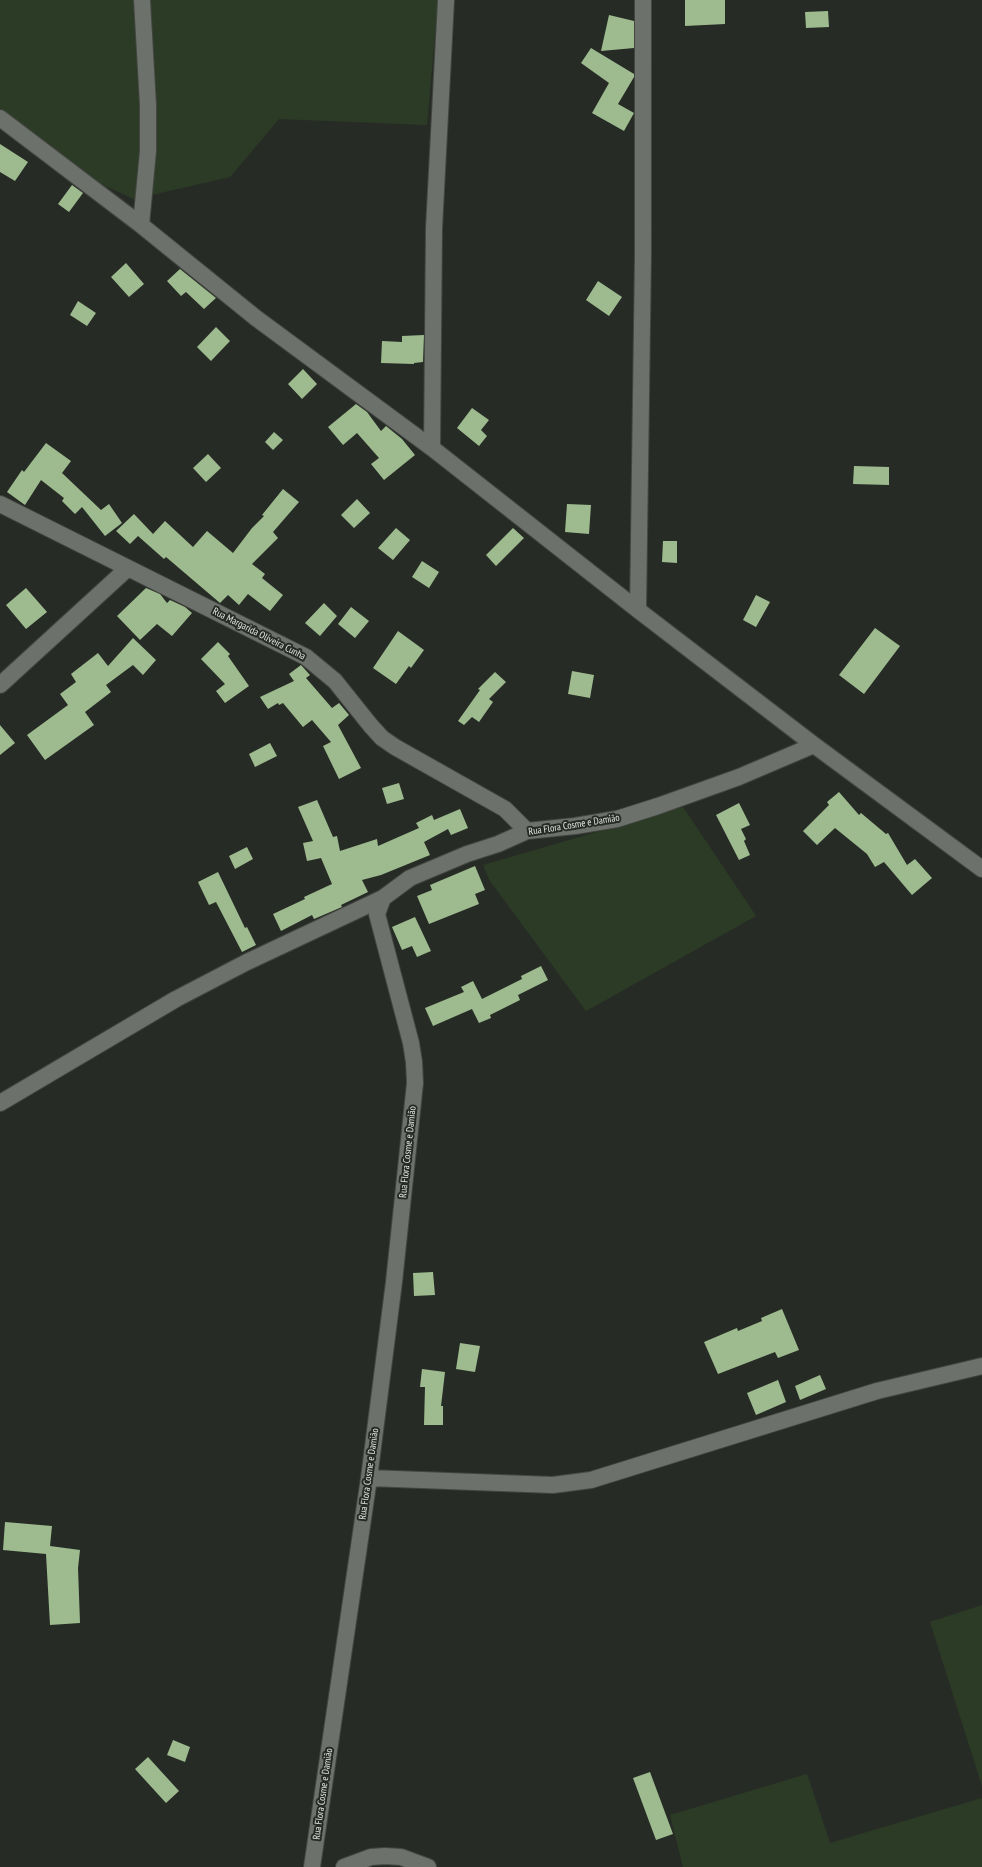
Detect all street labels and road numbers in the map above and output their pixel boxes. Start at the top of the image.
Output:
street label: Rua Margarida Oliveira Cunha [211,605,307,663]
street label: Rua Flora Cosme e Damião [528,812,620,838]
street label: Rua Flora Cosme e Damião [397,1106,419,1198]
street label: Rua Flora Cosme e Damião [357,1428,381,1520]
street label: Rua Flora Cosme e Damião [311,1748,335,1840]

